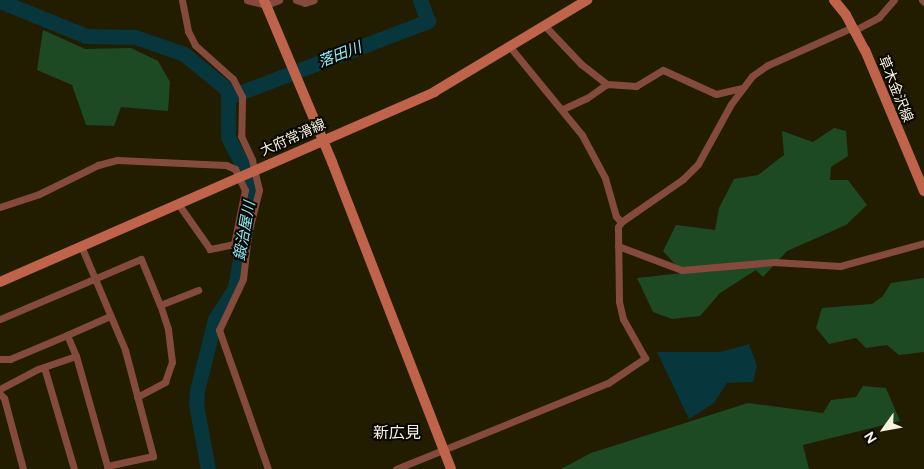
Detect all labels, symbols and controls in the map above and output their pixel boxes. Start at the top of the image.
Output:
water label: 落田川 [316,39,364,71]
street label: 草木金沢線 [874,53,916,125]
street label: 大府常滑線 [258,116,328,160]
water label: 鍛治屋川 [231,200,259,262]
north arrow [859,404,909,454]
district label: 新広見 [373,423,421,443]
text: N [861,428,881,446]

